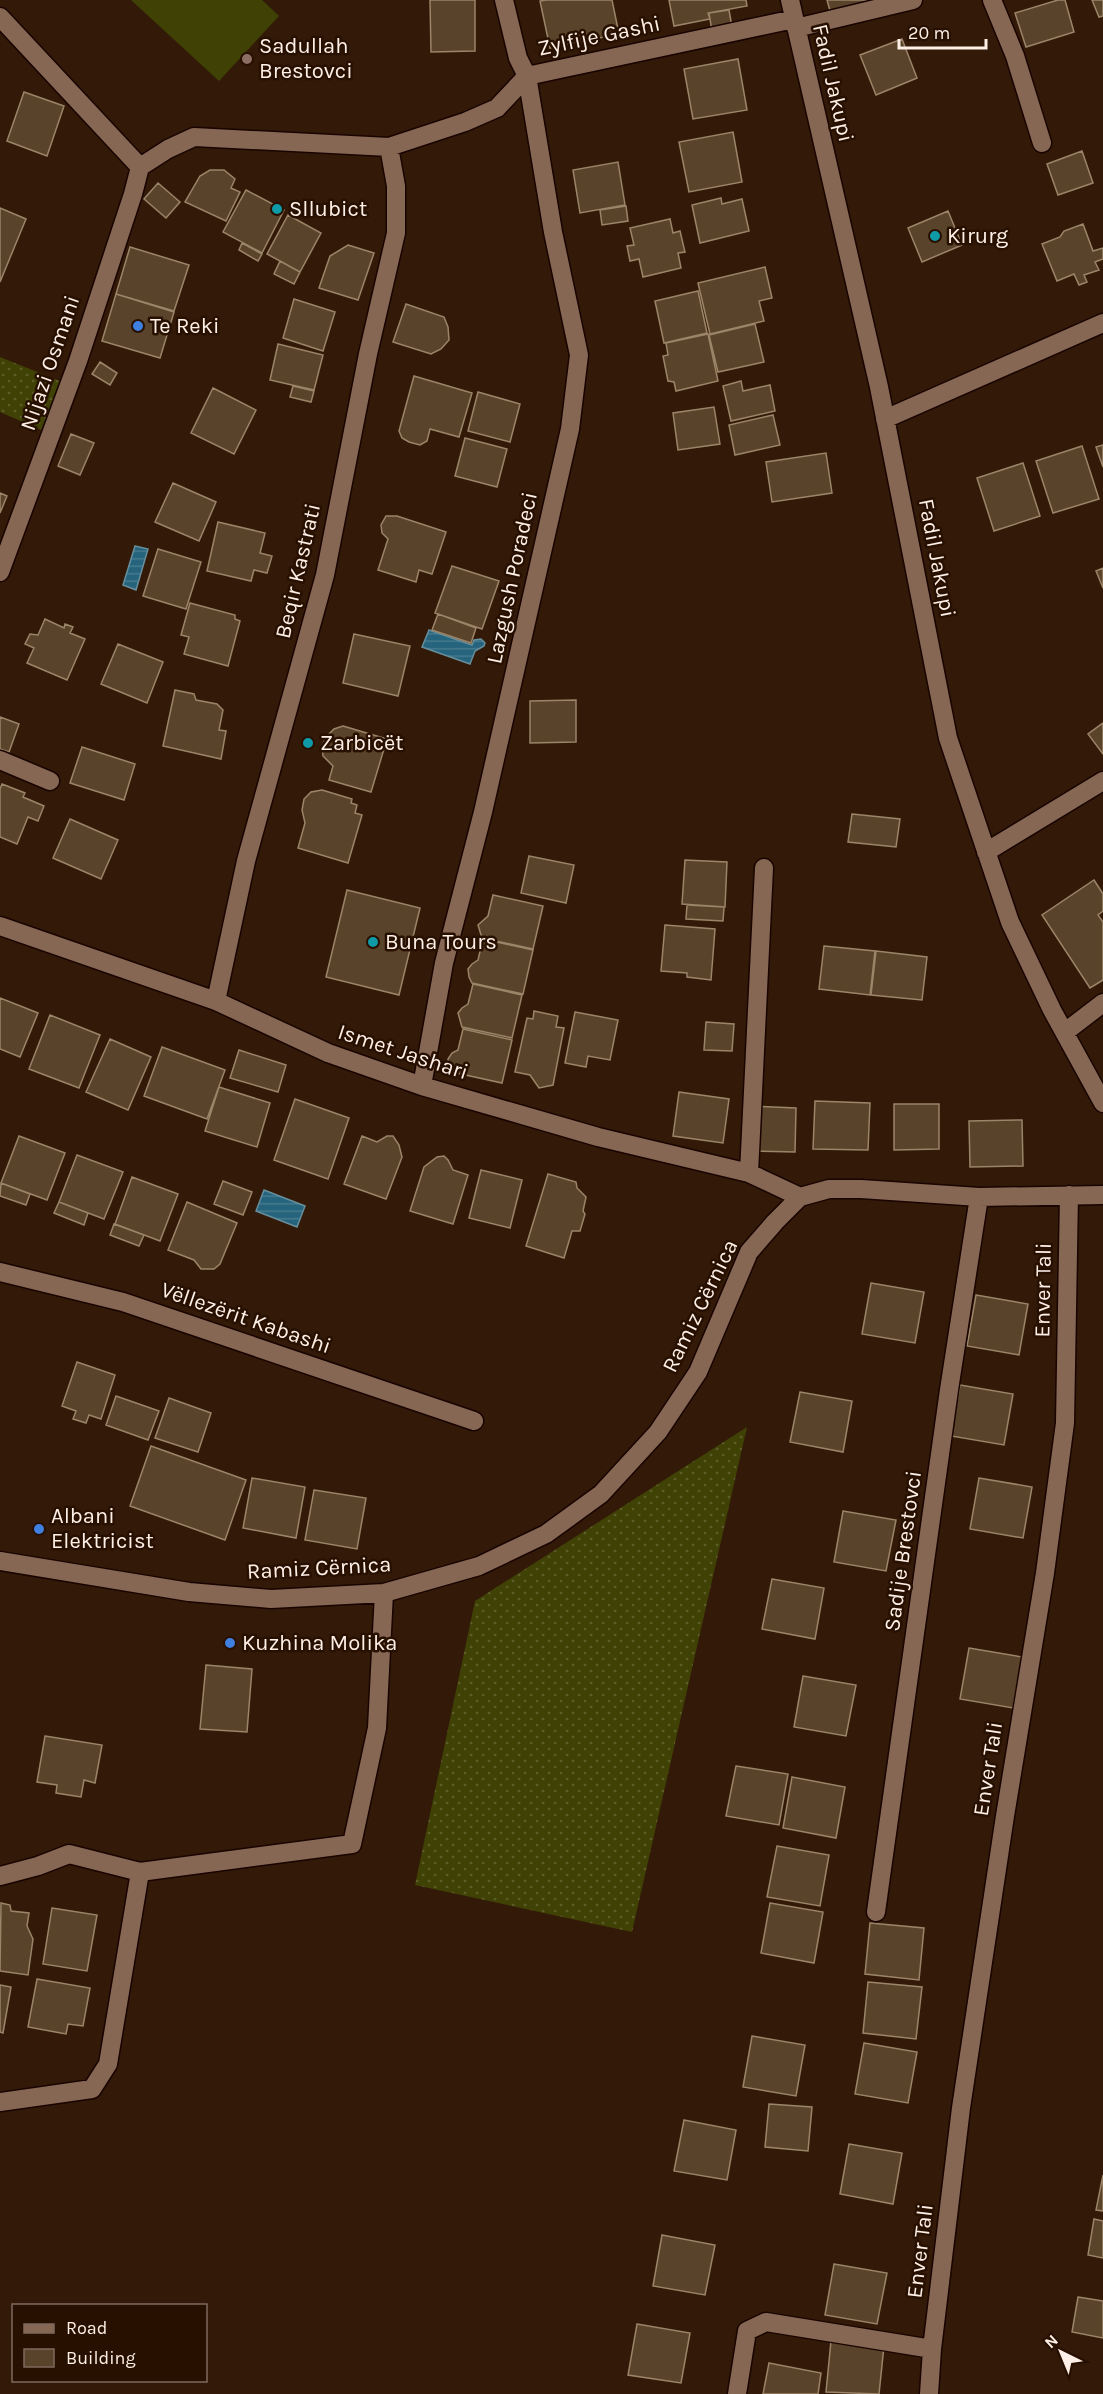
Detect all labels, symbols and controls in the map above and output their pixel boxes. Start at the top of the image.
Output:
street label: Zylfije Gashi [535,10,663,62]
scale bar [899,12,986,50]
street label: Fadil Jakupi [807,22,859,144]
text: 20 m [908,22,950,44]
place label: Sadullah Brestovci [259,33,353,84]
marker: Sadullah Brestovci [240,52,254,66]
place label: Sllubict [289,196,367,222]
marker: Sllubict [270,202,284,216]
place label: Kirurg [947,223,1009,249]
marker: Kirurg [928,229,942,243]
street label: Nijazi Osmani [15,292,85,434]
place label: Te Reki [150,313,220,339]
marker: Te Reki [131,319,145,333]
street label: Lazgush Poradeci [481,490,543,666]
street label: Fadil Jakupi [913,497,961,619]
street label: Beqir Kastrati [270,501,326,641]
place label: Zarbicët [320,730,404,756]
marker: Zarbicët [301,736,315,750]
place label: Buna Tours [385,929,497,955]
marker: Buna Tours [366,935,380,949]
street label: Ismet Jashari [335,1019,471,1085]
street label: Ramiz Cërnica [657,1235,743,1377]
street label: Enver Tali [1029,1242,1057,1338]
street label: Vëllezërit Kabashi [157,1277,335,1359]
street label: Sadije Brestovci [879,1469,927,1633]
place label: Albani Elektricist [51,1503,154,1554]
marker: Albani Elektricist [32,1522,46,1536]
street label: Ramiz Cërnica [246,1551,392,1585]
place label: Kuzhina Molika [242,1630,397,1656]
marker: Kuzhina Molika [223,1636,237,1650]
street label: Enver Tali [968,1720,1008,1818]
street label: Enver Tali [901,2202,939,2300]
legend [12,2304,207,2382]
text: Road [66,2317,107,2339]
north arrow [1031,2322,1091,2382]
text: N [1040,2331,1062,2352]
text: Building [66,2347,136,2369]

